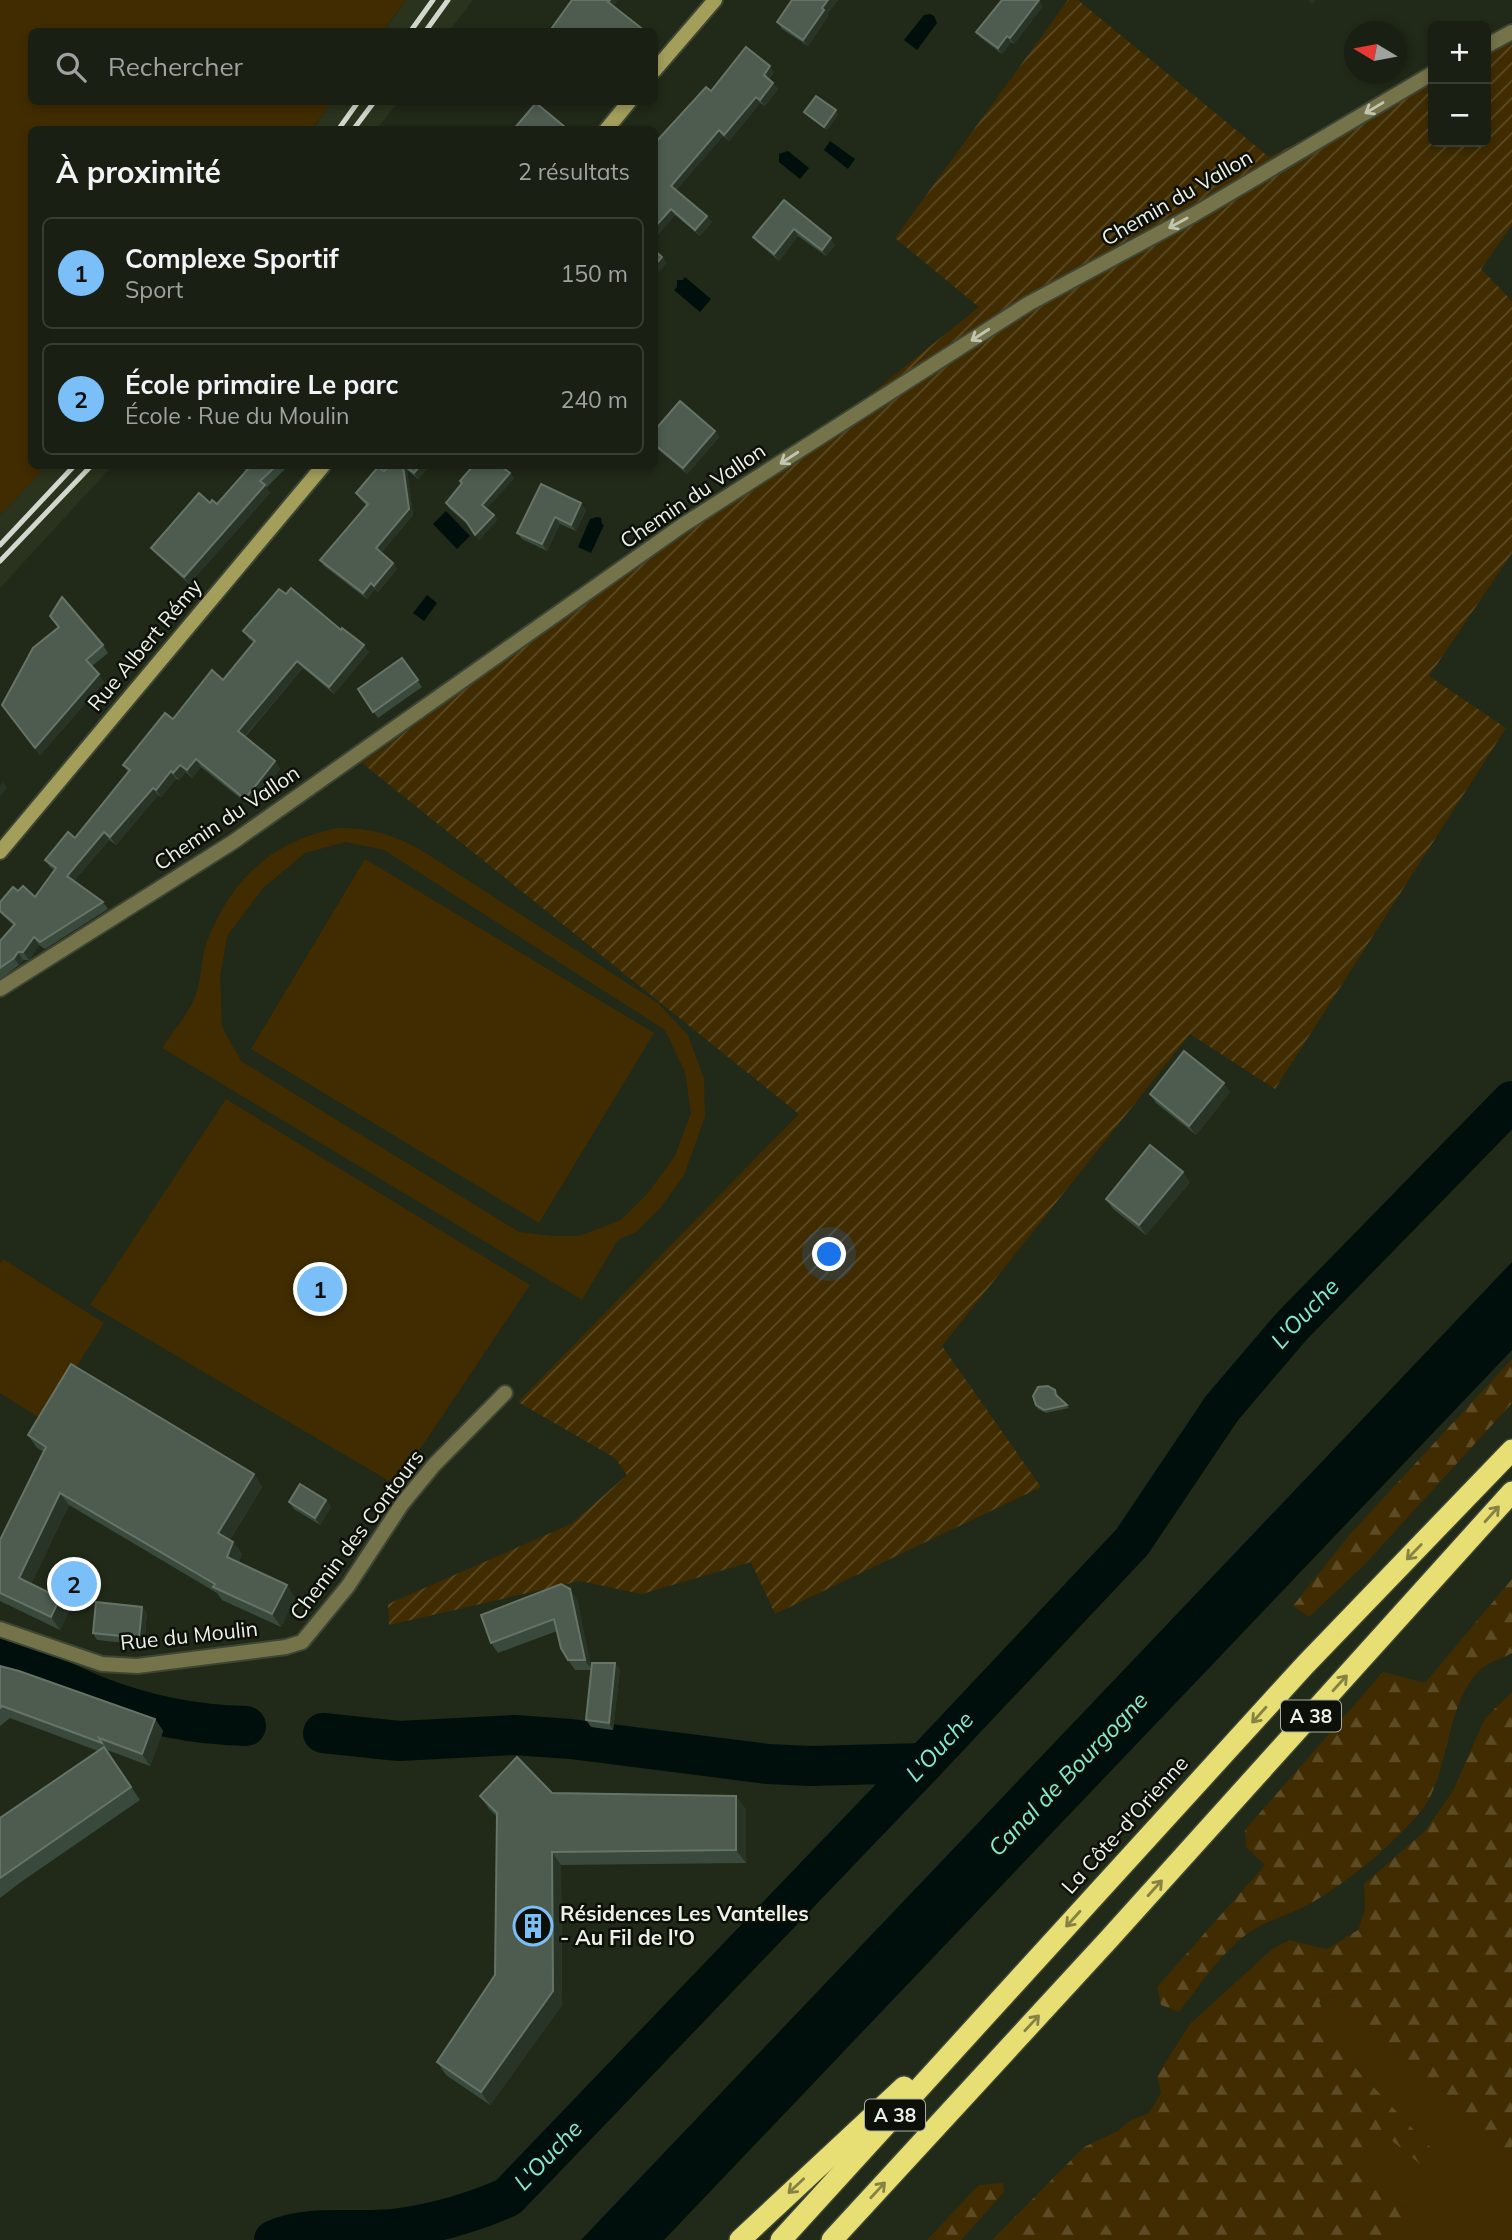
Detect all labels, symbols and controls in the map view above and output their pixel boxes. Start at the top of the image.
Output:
north arrow [1344,21,1407,84]
map controls [1428,21,1491,147]
button: + [1428,21,1491,84]
search box [28,28,658,105]
icon: search [52,48,90,86]
text: Rechercher [108,50,243,83]
button: − [1428,84,1491,147]
one-way arrow [1365,101,1385,115]
street label: Chemin du Vallon [1096,143,1257,251]
text: À proximité [56,153,221,191]
text: 2 résultats [518,157,630,186]
one-way arrow [1168,217,1189,230]
text: Complexe Sportif [125,242,339,275]
text: 1 [74,259,88,288]
text: 150 m [560,259,628,288]
text: Sport [125,275,183,304]
one-way arrow [971,329,991,343]
text: École primaire Le parc [125,368,399,401]
text: 2 [74,385,88,414]
text: 240 m [560,385,628,414]
text: École · Rue du Moulin [125,401,349,430]
street label: Chemin du Vallon [615,437,770,553]
one-way arrow [779,451,799,465]
street label: Rue Albert Rémy [81,573,207,716]
street label: Chemin du Vallon [149,759,304,875]
your location [812,1237,846,1271]
pin: 1 [297,1263,343,1315]
water label: L'Ouche [1264,1272,1345,1354]
street label: Chemin des Contours [284,1444,429,1625]
one-way arrow [1484,1505,1500,1523]
one-way arrow [1405,1543,1422,1560]
pin: 2 [51,1558,97,1610]
street label: Rue du Moulin [119,1615,259,1655]
one-way arrow [1332,1674,1348,1692]
water label: Canal de Bourgogne [982,1685,1154,1862]
road number: A 38 [1281,1700,1341,1732]
water label: L'Ouche [899,1705,979,1787]
one-way arrow [1251,1706,1267,1724]
street label: La Côte-d'Orienne [1055,1750,1193,1899]
one-way arrow [1146,1880,1162,1898]
place label: Résidences Les Vantelles - Au Fil de l'O [560,1900,809,1950]
building icon: Résidences Les Vantelles - Au Fil de l'O [512,1905,554,1947]
one-way arrow [1064,1910,1081,1927]
one-way arrow [1024,2014,1040,2032]
road number: A 38 [865,2100,925,2130]
water label: L'Ouche [508,2114,588,2196]
one-way arrow [788,2178,805,2195]
one-way arrow [870,2181,886,2199]

